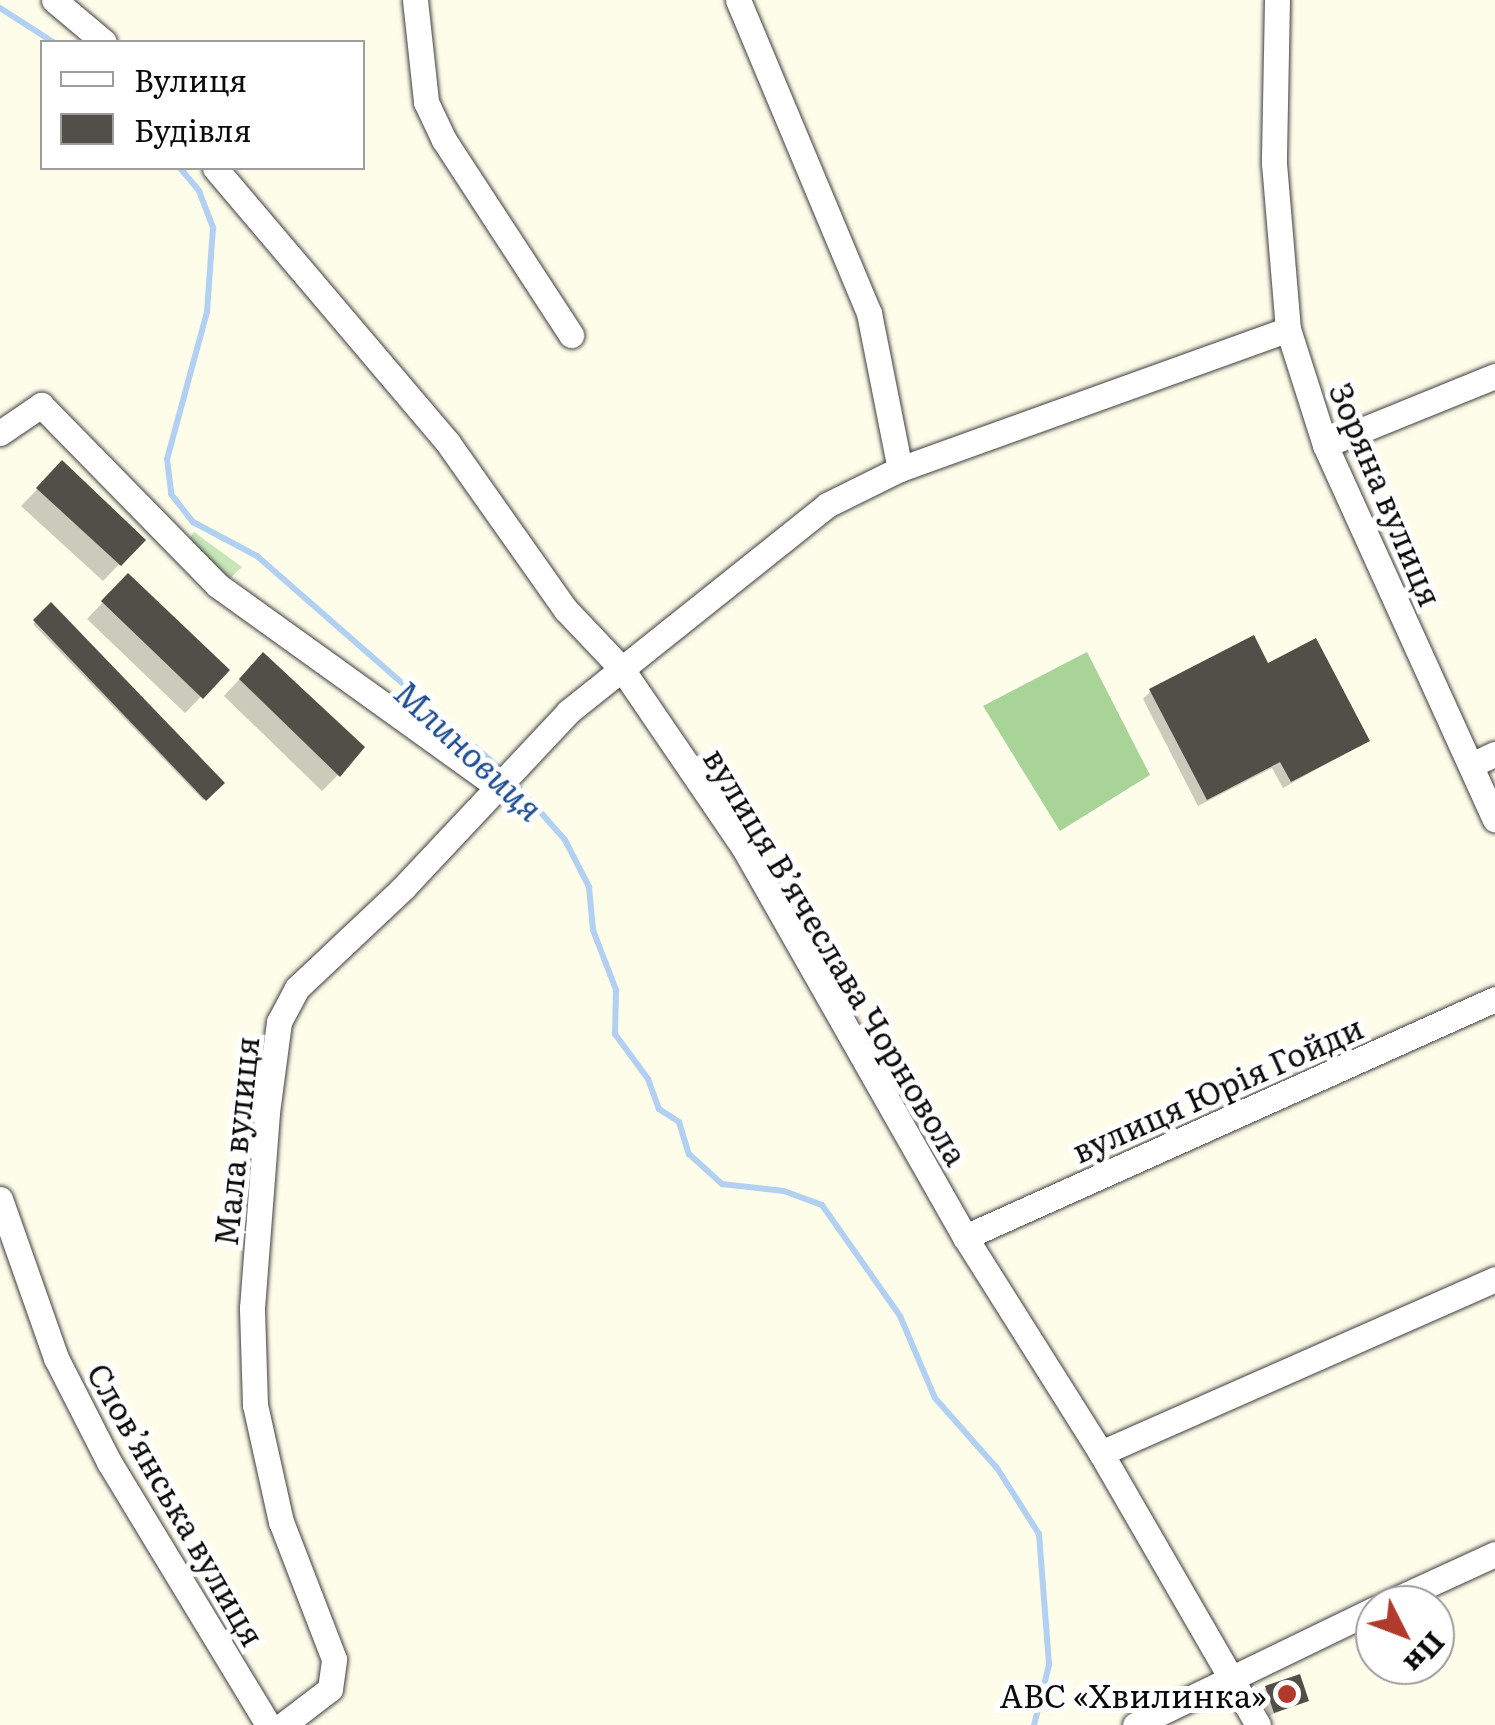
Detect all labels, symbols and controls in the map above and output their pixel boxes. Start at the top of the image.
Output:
legend [40,40,365,170]
text: Вулиця [134,57,247,101]
text: Будівля [134,107,252,151]
street label: Зоряна вулиця [1323,377,1451,611]
water label: Млиновиця [387,670,553,828]
street label: вулиця Вʼячеслава Чорновола [697,740,977,1172]
street label: вулиця Юрія Гойди [1066,1007,1368,1169]
street label: Мала вулиця [205,1034,265,1248]
street label: Словʼянська вулиця [80,1356,274,1652]
north arrow [1355,1585,1455,1685]
text: Пн [1396,1623,1456,1684]
place label: АВС «Хвилинка» [999,1675,1267,1713]
marker: АВС «Хвилинка» [1276,1683,1298,1705]

